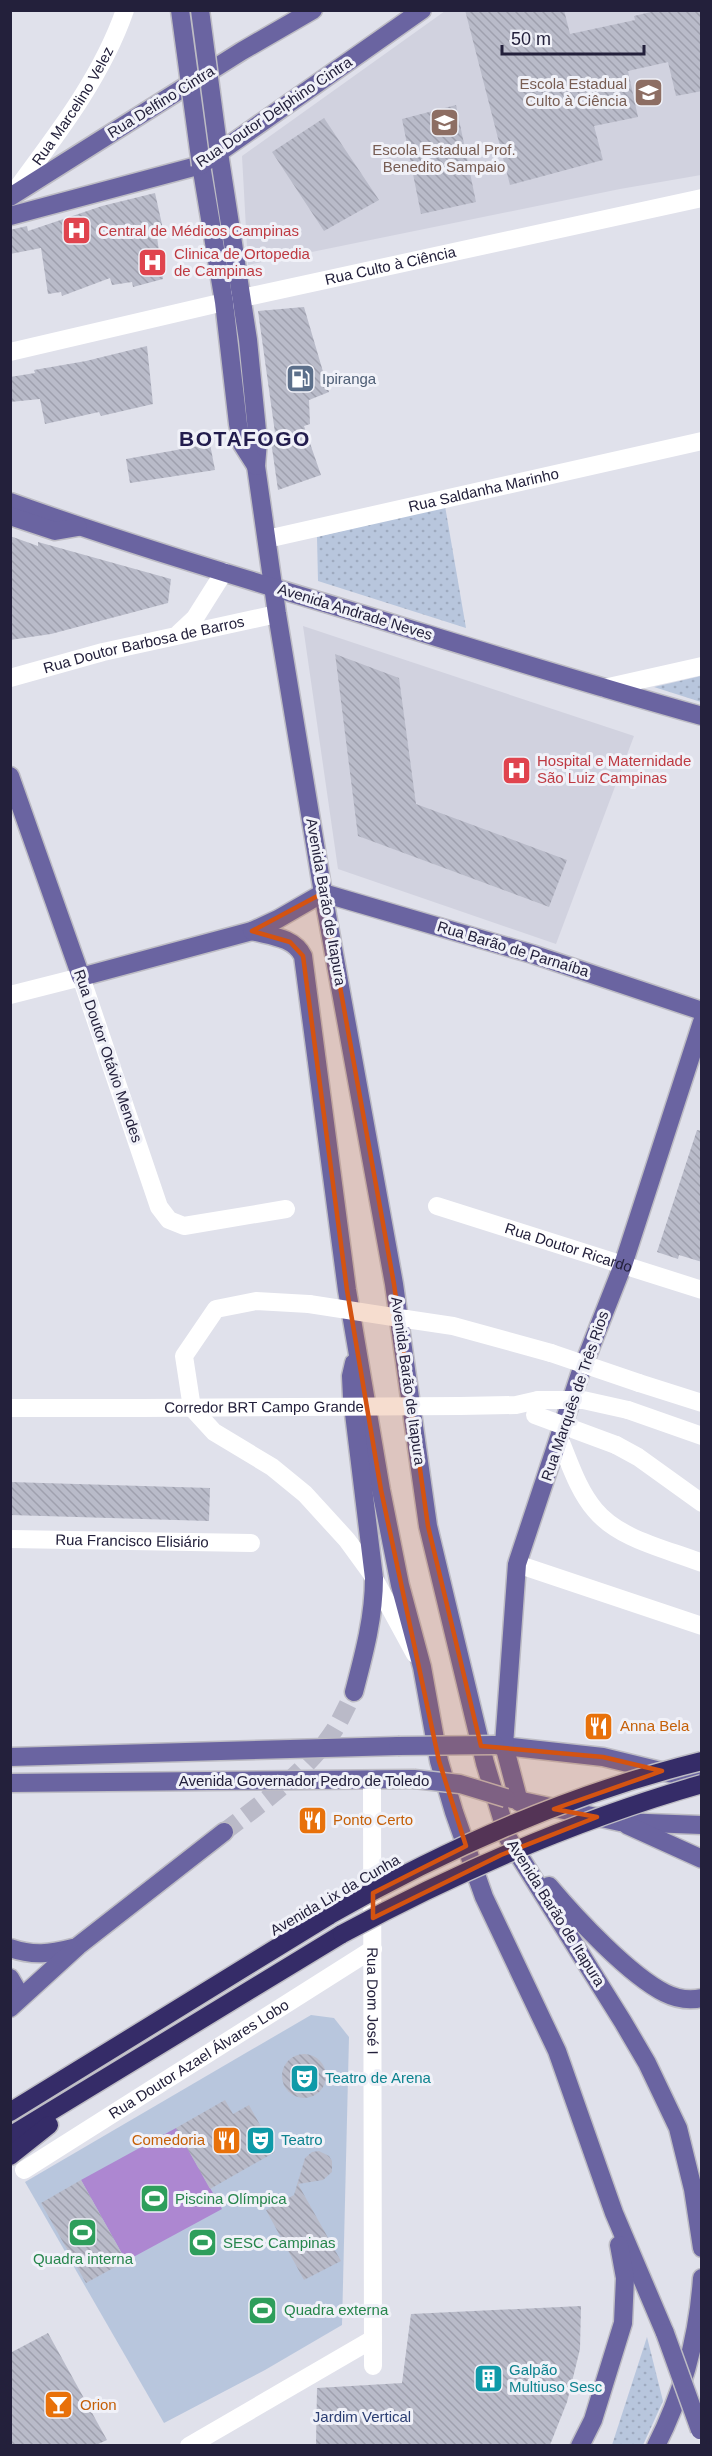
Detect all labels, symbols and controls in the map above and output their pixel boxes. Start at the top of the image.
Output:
scale bar [502,18,644,56]
text: 50 m [511,29,551,49]
street label: Rua Marcelino Velez [28,44,117,168]
street label: Rua Doutor Delphino Cintra [193,53,355,170]
street label: Rua Delfino Cintra [104,62,218,141]
place label: Escola Estadual Culto à Ciência [519,75,628,109]
school or university icon: Escola Estadual Culto à Ciência [632,77,664,109]
school or university icon: Escola Estadual Prof. Benedito Sampaio [428,107,460,139]
place label: Escola Estadual Prof. Benedito Sampaio [372,141,516,175]
hospital icon: Central de Médicos Campinas [61,215,93,247]
place label: Central de Médicos Campinas [98,222,299,239]
street label: Rua Culto à Ciência [323,243,458,288]
place label: Clinica de Ortopedia de Campinas [174,245,311,279]
hospital icon: Clinica de Ortopedia de Campinas [137,247,169,279]
fuel station icon: Ipiranga [285,363,317,395]
place label: Ipiranga [322,370,377,387]
district label: BOTAFOGO [179,427,311,450]
street label: Rua Saldanha Marinho [407,465,560,515]
street label: Avenida Andrade Neves [276,580,434,643]
street label: Rua Doutor Barbosa de Barros [41,612,246,676]
place label: Hospital e Maternidade São Luiz Campinas [537,752,691,786]
hospital icon: Hospital e Maternidade São Luiz Campinas [500,754,532,786]
street label: Avenida Barão de Itapura [303,817,350,988]
street label: Rua Barão de Parnaíba [435,917,592,980]
street label: Rua Doutor Otávio Mendes [71,967,146,1145]
street label: Rua Doutor Ricardo [503,1219,634,1275]
street label: Avenida Barão de Itapura [388,1296,429,1467]
street label: Rua Marquês de Três Rios [537,1309,612,1483]
street label: Corredor BRT Campo Grande [164,1398,364,1416]
street label: Rua Francisco Elisiário [55,1531,209,1550]
restaurant icon: Anna Bela [583,1710,615,1742]
place label: Anna Bela [620,1717,690,1734]
street label: Avenida Governador Pedro de Toledo [179,1772,429,1789]
restaurant icon: Ponto Certo [296,1804,328,1836]
place label: Ponto Certo [333,1811,413,1828]
street label: Avenida Barão de Itapura [504,1836,609,1990]
street label: Avenida Lix da Cunha [267,1850,403,1939]
street label: Rua Dom José I [364,1947,381,2055]
street label: Rua Doutor Azael Álvares Lobo [106,1996,292,2122]
theatre icon: Teatro de Arena [288,2062,320,2094]
place label: Teatro de Arena [325,2069,432,2086]
restaurant icon: Comedoria [210,2124,242,2156]
theatre icon: Teatro [244,2124,276,2156]
place label: Comedoria [132,2131,206,2148]
place label: Teatro [281,2131,323,2148]
sports icon: Piscina Olímpica [138,2183,170,2215]
place label: Piscina Olímpica [175,2190,287,2207]
sports icon: Quadra interna [67,2216,99,2248]
sports icon: SESC Campinas [186,2227,218,2259]
place label: SESC Campinas [223,2234,336,2251]
place label: Quadra interna [33,2250,134,2267]
sports icon: Quadra externa [247,2294,279,2326]
place label: Quadra externa [284,2301,389,2318]
place label: Galpão Multiuso Sesc [509,2361,603,2395]
building icon: Galpão Multiuso Sesc [472,2363,504,2395]
bar icon: Orion [43,2389,75,2421]
place label: Orion [80,2396,117,2413]
park label: Jardim Vertical [313,2408,411,2425]

